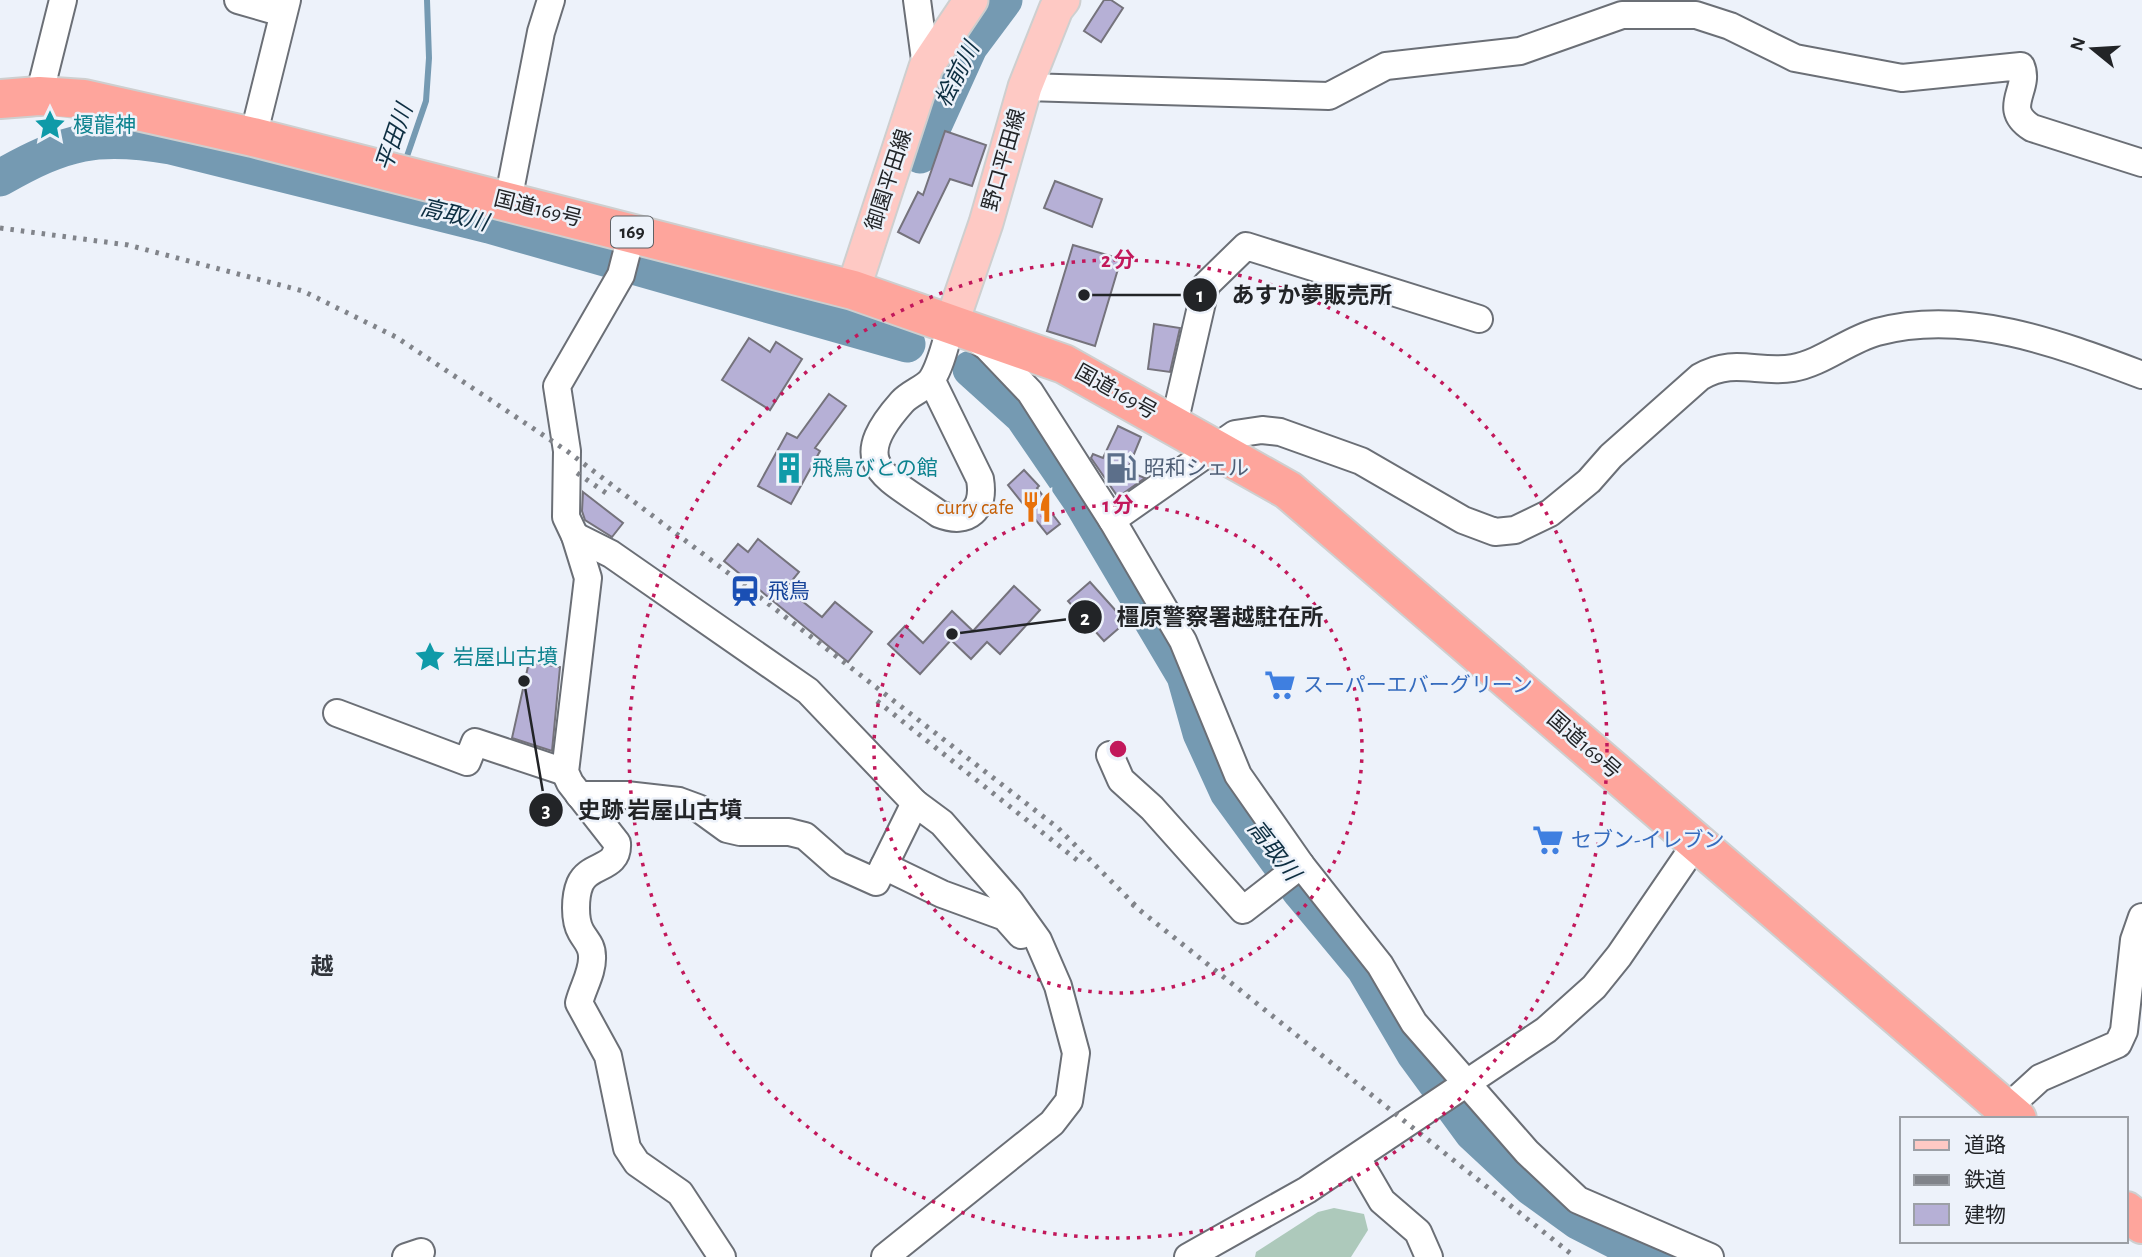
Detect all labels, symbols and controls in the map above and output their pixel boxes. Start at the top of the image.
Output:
north arrow [2058,14,2128,84]
water label: 桧前川 [930,35,985,111]
text: N [2067,35,2089,53]
water label: 平田川 [372,98,418,174]
street label: 野口平田線 [978,106,1029,213]
place icon: 榎龍神 [33,108,67,142]
place label: 榎龍神 [73,114,136,136]
street label: 御園平田線 [862,127,915,233]
street label: 国道169号 [492,187,584,230]
water label: 高取川 [418,195,494,236]
road number: 169 [611,216,653,248]
text: 2 分 [1101,249,1135,271]
callout: あすか夢販売所 [1182,273,1406,317]
text: あすか夢販売所 [1232,283,1393,308]
text: 1 [1196,285,1204,306]
street label: 国道169号 [1072,360,1161,423]
building icon: 飛鳥びとの館 [772,451,806,485]
fuel station icon: 昭和シェル [1104,451,1138,485]
place label: 飛鳥びとの館 [812,457,938,479]
place label: 昭和シェル [1144,457,1249,479]
restaurant icon: curry cafe [1020,490,1054,524]
text: 1 分 [1102,494,1134,516]
place label: curry cafe [936,497,1014,518]
station icon: 飛鳥 [728,574,762,608]
place label: 飛鳥 [768,580,810,602]
callout: 橿原警察署越駐在所 [1067,595,1337,639]
text: 橿原警察署越駐在所 [1117,605,1324,630]
text: 2 [1080,608,1090,629]
place icon: 岩屋山古墳 [413,640,447,674]
place label: 岩屋山古墳 [453,646,558,668]
supermarket icon: スーパーエバーグリーン [1263,668,1297,702]
place label: スーパーエバーグリーン [1303,674,1533,696]
street label: 国道169号 [1543,707,1625,782]
centre of rings [1106,737,1130,761]
callout: 史跡 岩屋山古墳 [529,788,756,832]
text: 史跡 岩屋山古墳 [578,798,742,823]
text: 3 [541,800,551,821]
water label: 高取川 [1243,816,1307,888]
supermarket icon: セブン-イレブン [1531,823,1565,857]
place label: セブン-イレブン [1571,828,1724,851]
district label: 越 [311,954,334,979]
legend [1900,1117,2128,1243]
text: 道路 [1964,1134,2006,1156]
text: 鉄道 [1964,1169,2006,1191]
text: 建物 [1964,1204,2006,1226]

